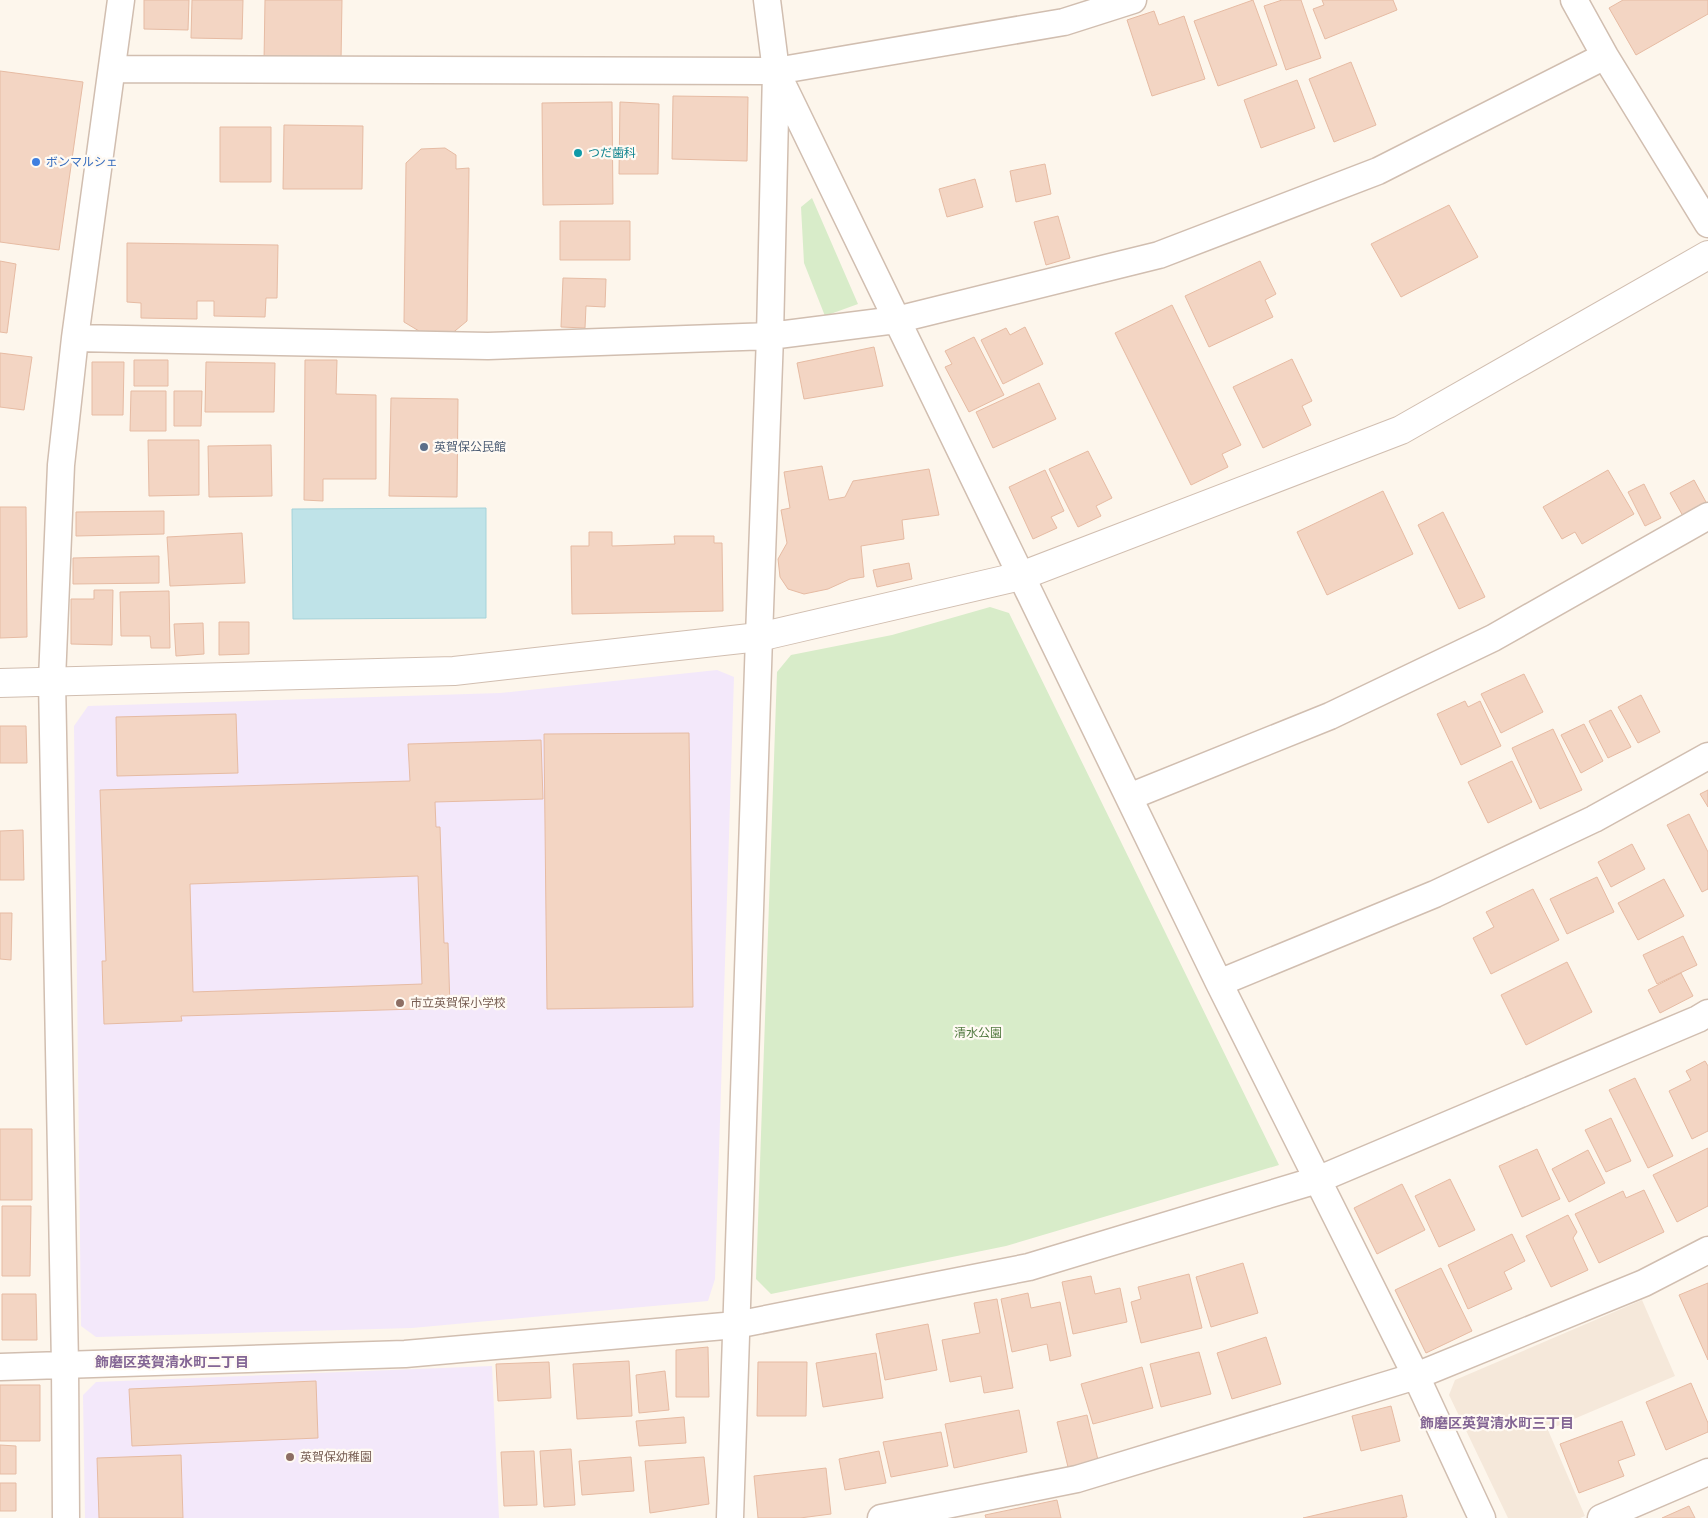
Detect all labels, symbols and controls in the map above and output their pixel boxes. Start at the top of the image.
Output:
place label: つだ歯科 [588,146,636,160]
marker: つだ歯科 [572,147,584,159]
place label: ボンマルシェ [46,155,118,169]
marker: ボンマルシェ [30,156,42,168]
place label: 英賀保公民館 [434,440,506,454]
marker: 英賀保公民館 [418,441,430,453]
place label: 市立英賀保小学校 [410,996,506,1010]
marker: 市立英賀保小学校 [394,997,406,1009]
park label: 清水公園 [954,1026,1002,1040]
district label: 飾磨区英賀清水町二丁目 [95,1354,249,1370]
district label: 飾磨区英賀清水町三丁目 [1420,1415,1574,1431]
place label: 英賀保幼稚園 [300,1450,372,1464]
marker: 英賀保幼稚園 [284,1451,296,1463]

